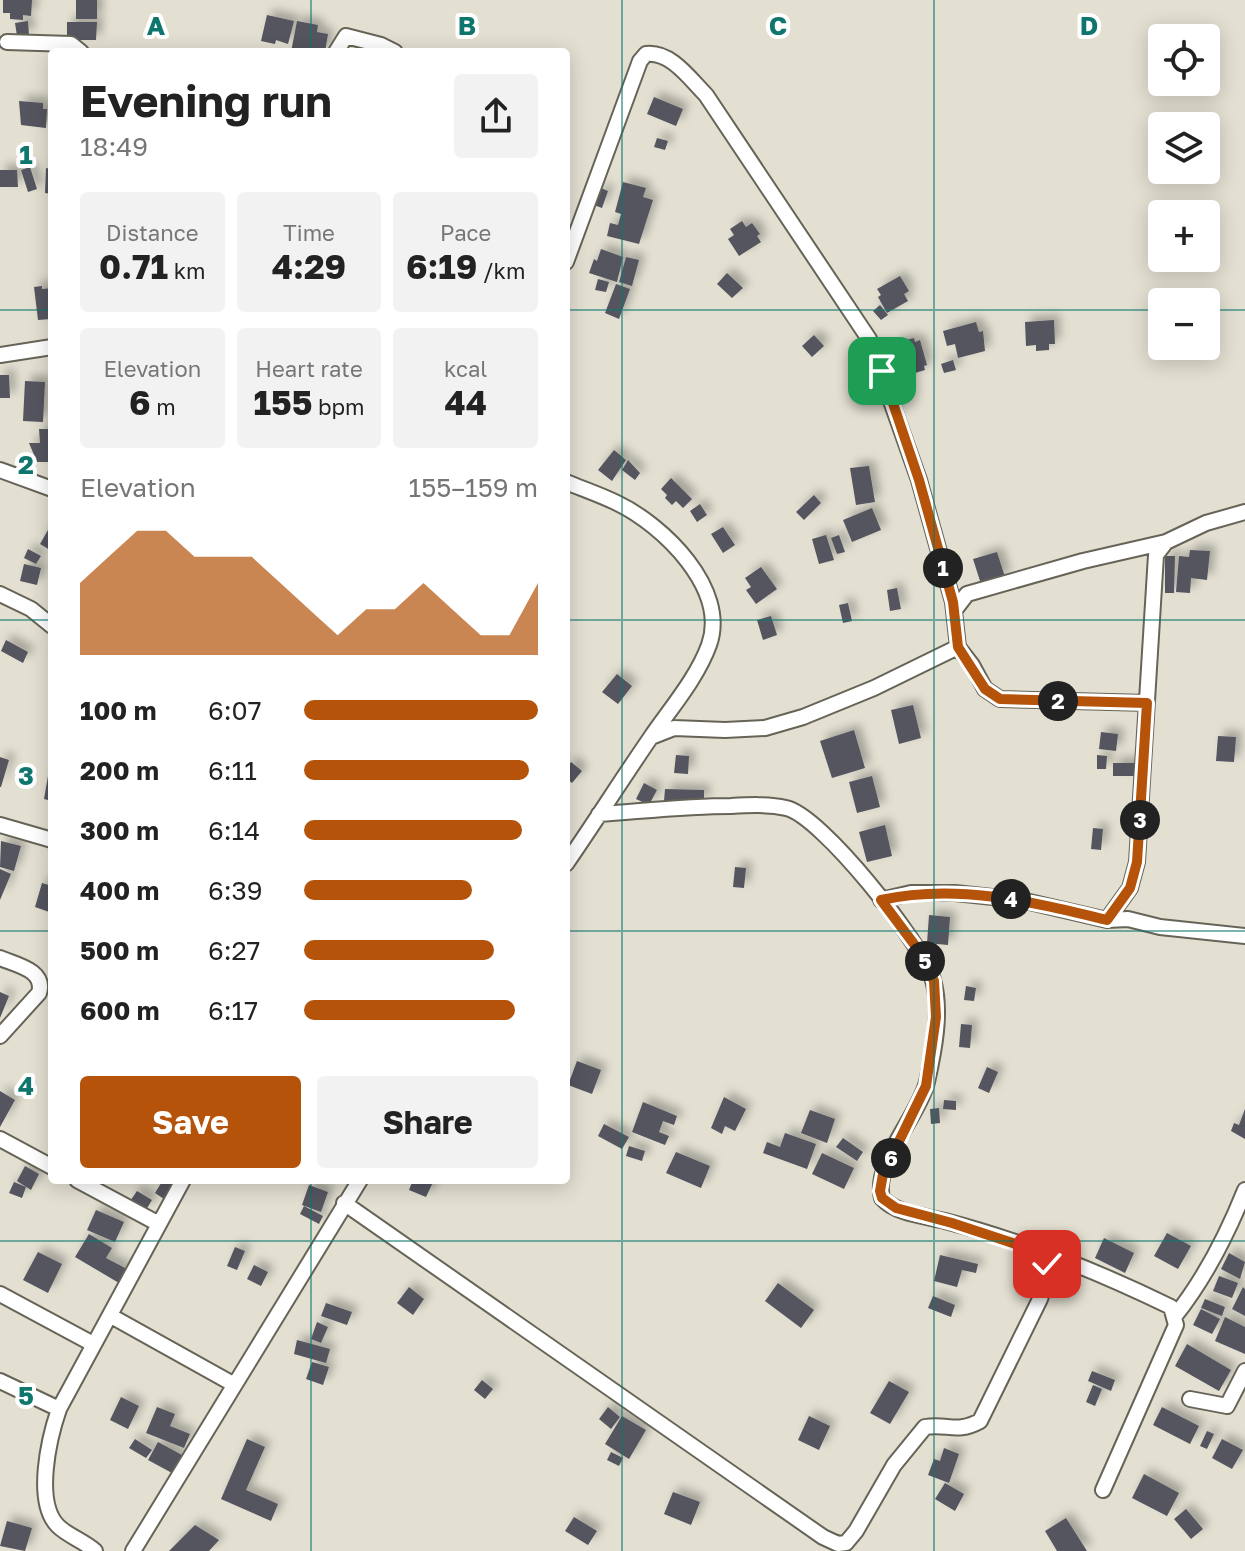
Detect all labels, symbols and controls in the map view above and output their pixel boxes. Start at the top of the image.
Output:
text: A [147,10,166,41]
text: B [458,10,476,41]
text: C [769,10,787,41]
text: D [1080,10,1098,41]
map controls [1148,24,1220,360]
button: locate [1148,24,1220,96]
text: Evening run [80,74,332,127]
button: share [454,74,538,158]
button: layers [1148,112,1220,184]
text: 18:49 [80,131,148,162]
text: 1 [19,139,33,170]
button: + [1148,200,1220,272]
text: Distance [106,219,199,246]
text: Time [283,219,335,246]
text: Pace [440,219,491,246]
text: 0.71 [99,246,168,286]
text: 4:29 [272,246,346,286]
text: 6:19 [406,246,477,286]
text: km [168,257,206,284]
text: /km [477,257,525,284]
button: − [1148,288,1220,360]
pin [848,337,916,405]
icon: arrive [860,349,904,393]
text: Elevation [103,355,201,382]
text: Heart rate [255,355,363,382]
text: kcal [444,355,487,382]
text: 6 [129,382,151,422]
text: 155 [253,382,312,422]
text: 44 [444,382,487,422]
text: m [151,393,176,420]
text: bpm [312,393,365,420]
text: 2 [18,449,34,480]
text: Elevation [80,472,196,503]
text: 155–159 m [409,472,538,503]
pin: 1 [923,548,963,588]
text: 1 [937,554,949,581]
pin: 2 [1038,681,1078,721]
text: 2 [1051,687,1065,714]
text: 100 m [80,695,156,726]
text: 6:07 [208,695,261,726]
text: 200 m [80,755,159,786]
text: 6:11 [208,755,257,786]
text: 3 [18,760,34,791]
pin: 3 [1120,800,1160,840]
text: 3 [1133,806,1147,833]
text: 300 m [80,815,159,846]
text: 6:14 [208,815,260,846]
text: 400 m [80,875,159,906]
text: 6:39 [208,875,262,906]
pin: 4 [991,879,1031,919]
text: 4 [1004,885,1018,912]
text: 500 m [80,935,159,966]
text: 6:27 [208,935,260,966]
pin: 5 [905,941,945,981]
text: 5 [918,947,932,974]
text: 600 m [80,995,160,1026]
text: 6:17 [208,995,258,1026]
text: 4 [18,1070,34,1101]
button: Save [80,1076,301,1168]
button: Share [317,1076,538,1168]
pin: 6 [871,1138,911,1178]
text: 6 [884,1144,898,1171]
pin [1013,1230,1081,1298]
icon: check [1025,1242,1069,1286]
text: 5 [18,1380,34,1411]

